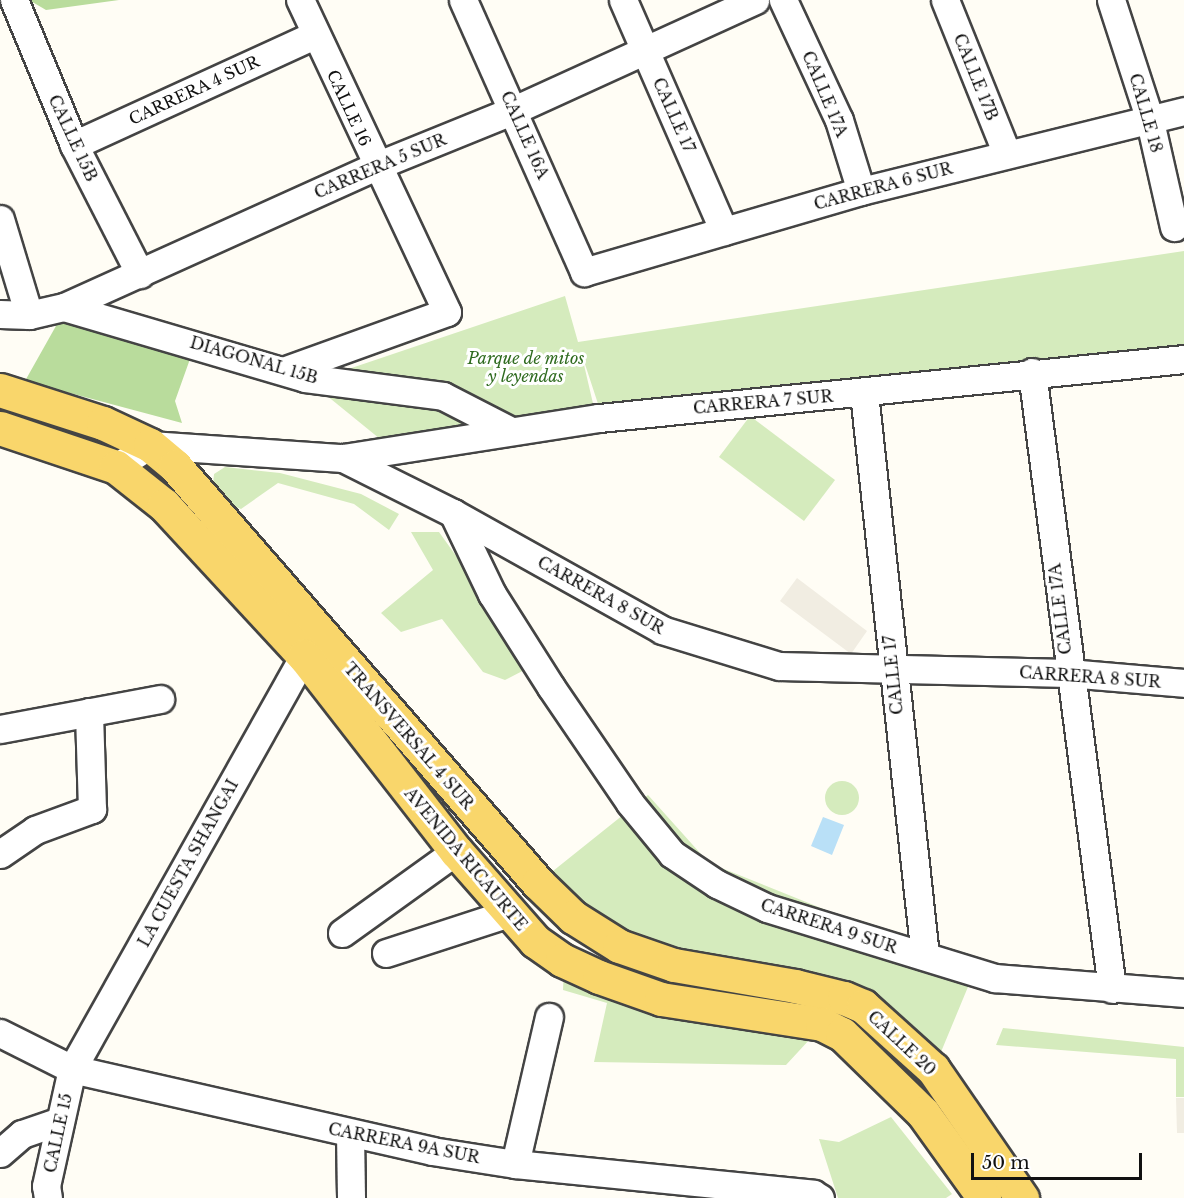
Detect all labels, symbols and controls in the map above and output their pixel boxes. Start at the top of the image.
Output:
street label: CALLE 17B [950,31,1002,123]
street label: CALLE 17A [798,48,852,140]
street label: CARRERA 4 SUR [125,51,263,129]
street label: CALLE 16 [323,67,375,149]
street label: CALLE 18 [1126,71,1166,155]
street label: CALLE 17 [649,75,699,155]
street label: CALLE 16A [497,88,553,182]
street label: CALLE 15B [45,92,101,184]
street label: CARRERA 5 SUR [311,129,449,203]
street label: CARRERA 6 SUR [811,158,955,214]
street label: DIAGONAL 15B [188,332,320,388]
park label: Parque de mitos y leyendas [467,348,585,386]
street label: CARRERA 7 SUR [692,386,834,418]
street label: CARRERA 8 SUR [534,552,668,638]
street label: CALLE 17A [1045,562,1075,656]
street label: CALLE 17 [879,634,907,716]
street label: TRANSVERSAL 4 SUR [340,659,478,813]
street label: CARRERA 8 SUR [1018,662,1162,692]
street label: LA CUESTA SHANGAI [134,775,242,951]
street label: AVENIDA RICAURTE [400,783,532,935]
street label: CARRERA 9 SUR [758,895,900,957]
street label: CALLE 20 [864,1007,940,1079]
street label: CALLE 15 [40,1091,76,1175]
street label: CARRERA 9A SUR [326,1119,482,1167]
scale bar [974,1141,1145,1179]
text: 50 m [982,1152,1030,1174]

